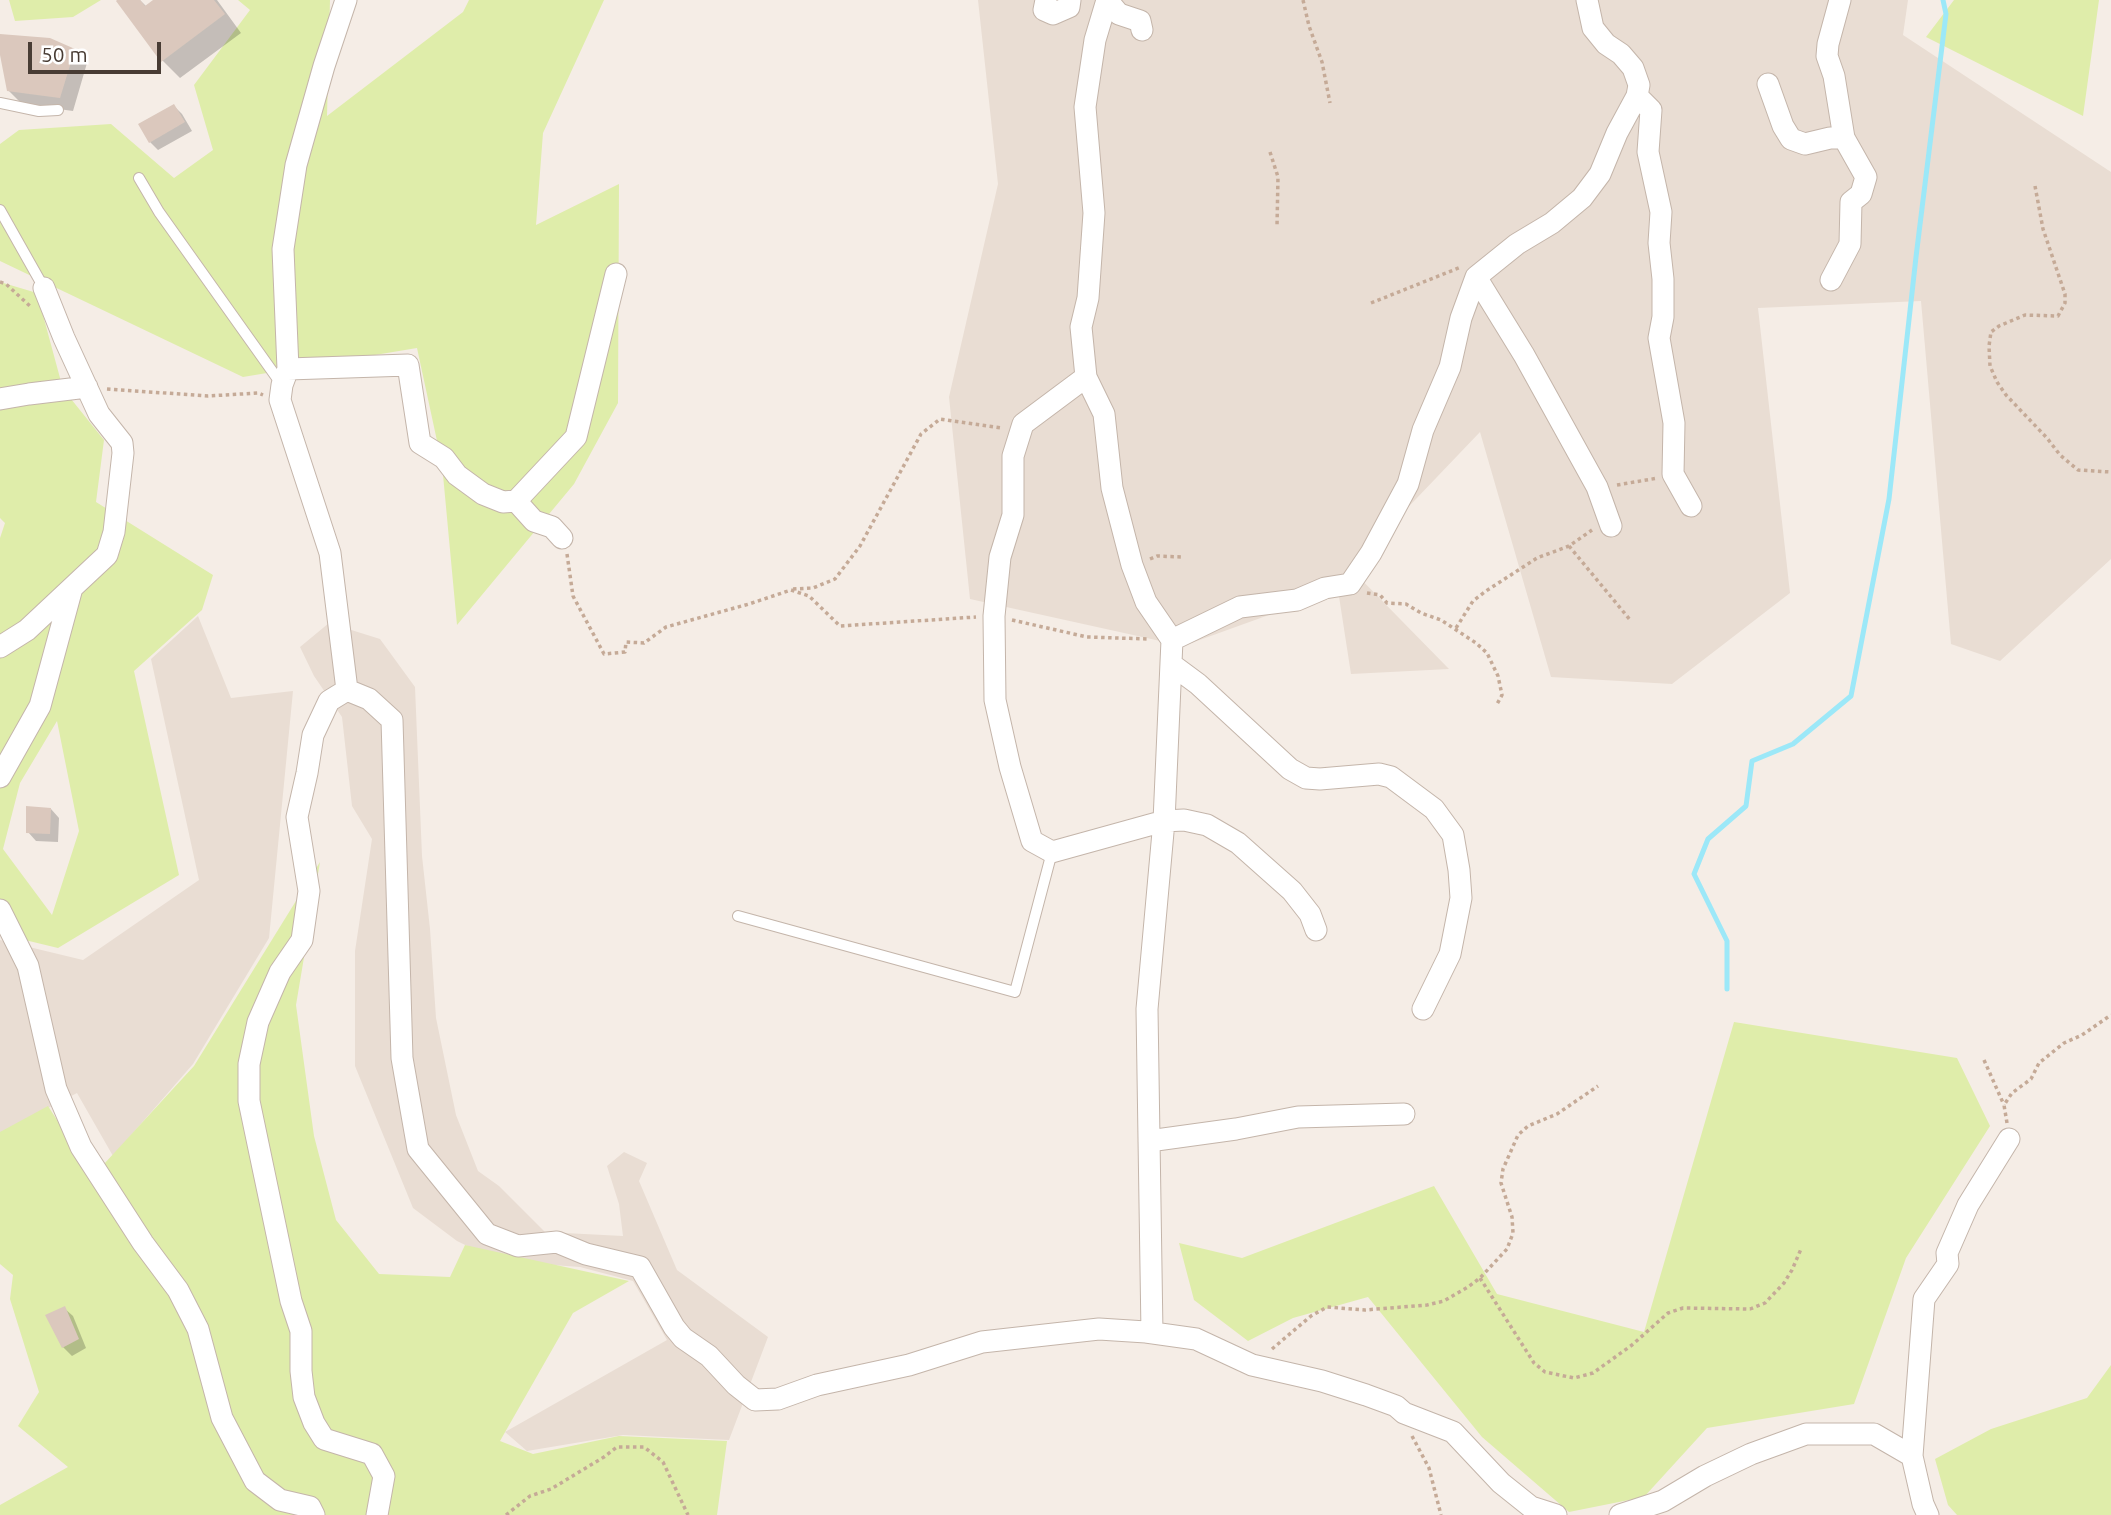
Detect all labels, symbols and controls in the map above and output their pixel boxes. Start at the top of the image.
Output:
scale bar [32,28,164,72]
text: 50 m [41,42,88,66]

